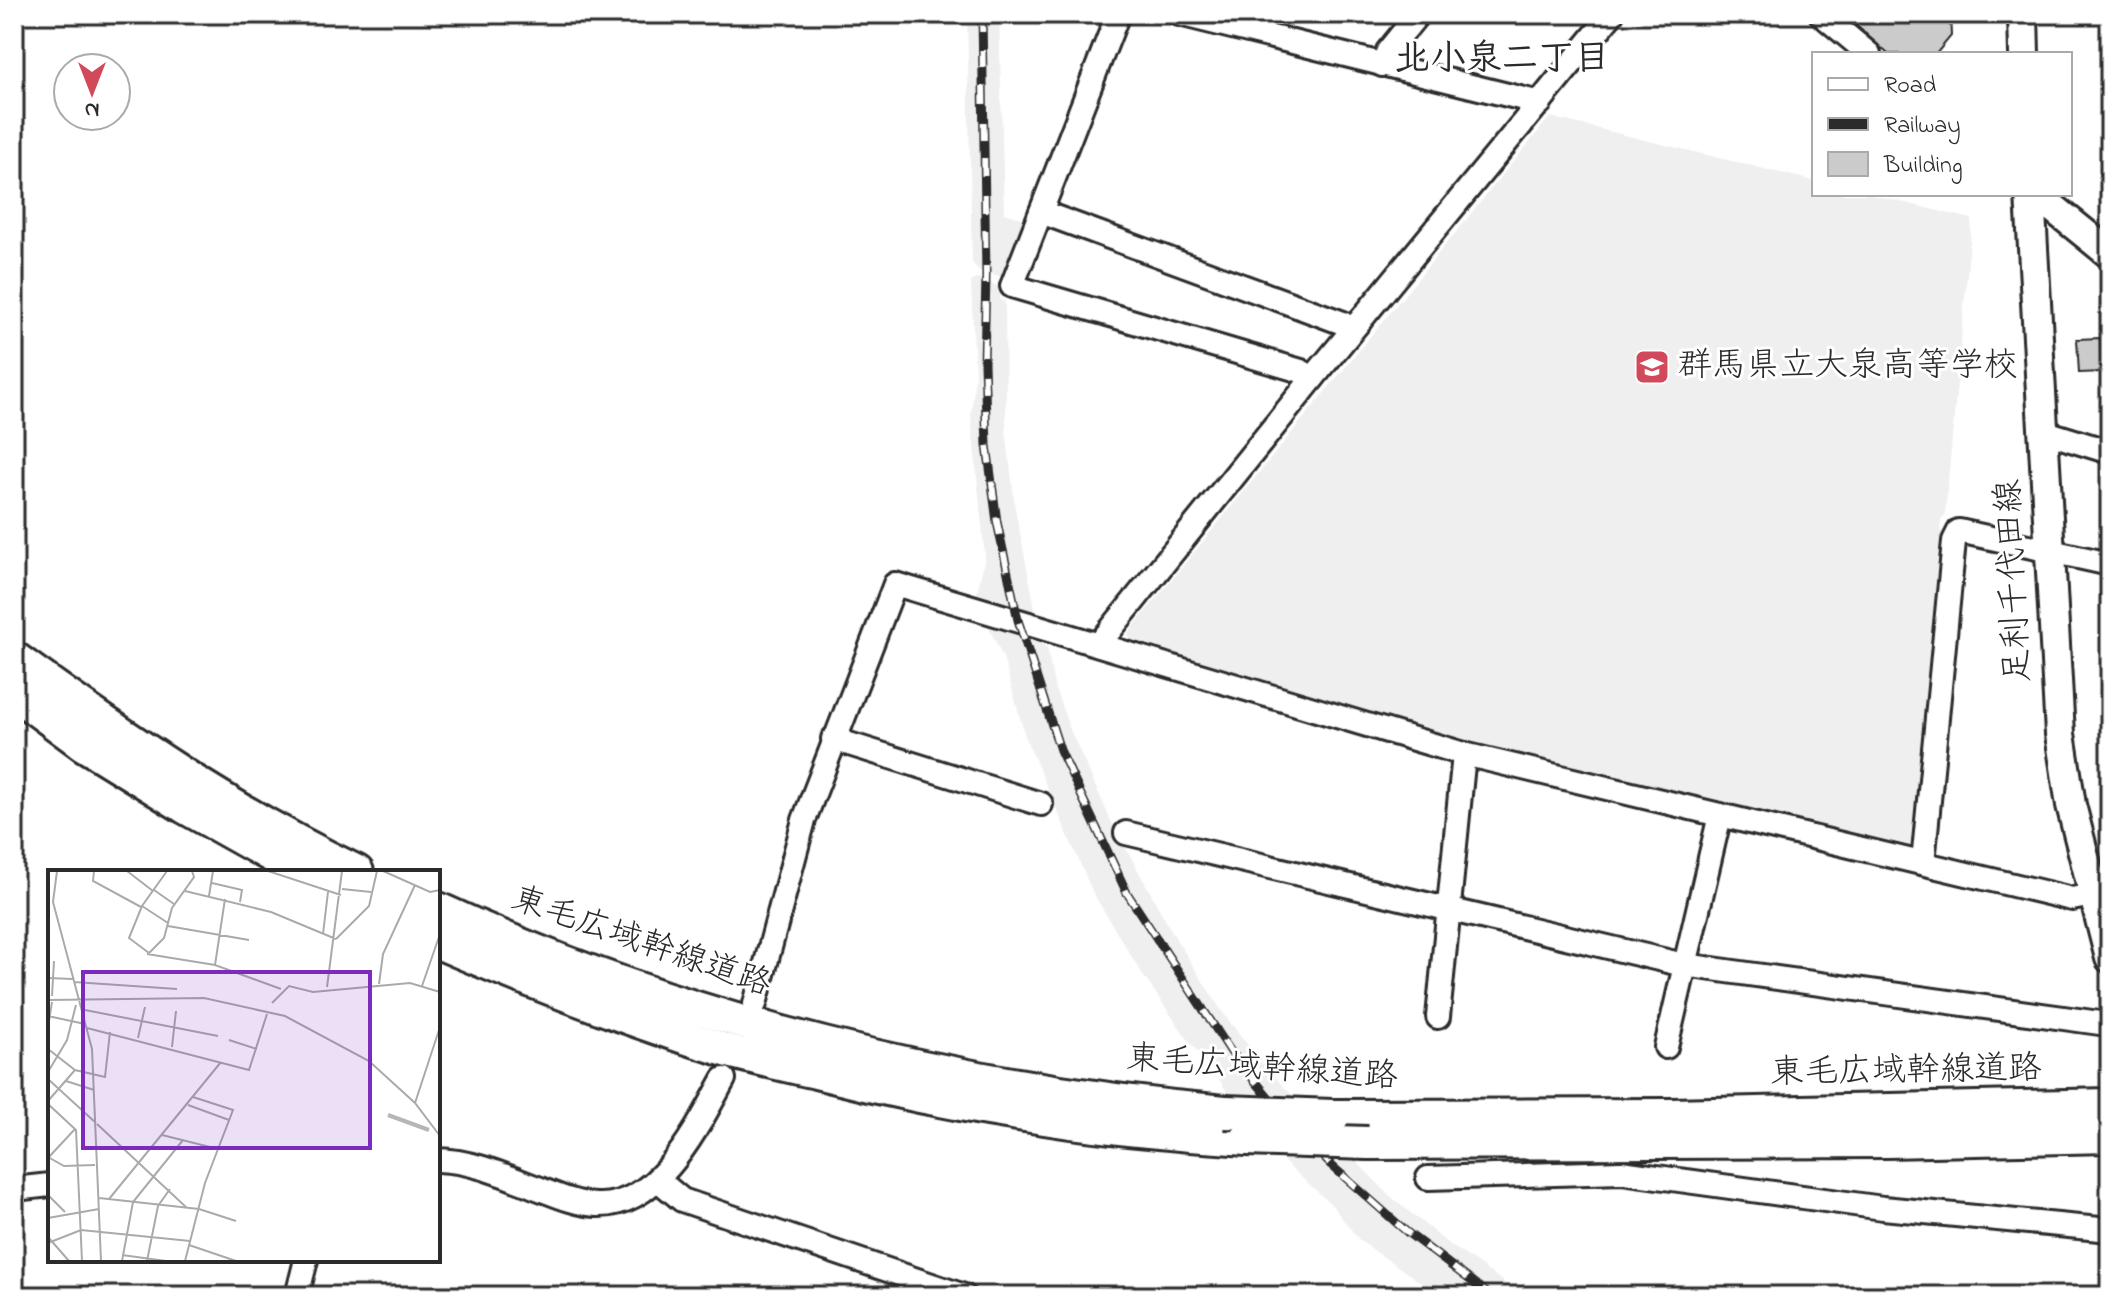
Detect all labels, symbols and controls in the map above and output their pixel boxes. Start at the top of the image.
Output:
district label: 北小泉二丁目 [1394,34,1610,87]
north arrow [52,52,132,132]
legend [1812,52,2072,196]
text: Road [1884,69,1937,104]
text: N [85,93,99,125]
text: Railway [1884,109,1961,145]
text: Building [1883,149,1963,184]
place label: 群馬県立大泉高等学校 [1678,342,2018,392]
school or university icon: 群馬県立大泉高等学校 [1633,348,1671,386]
street label: 足利千代田線 [1985,478,2045,684]
inset map [48,870,440,1262]
street label: 東毛広域幹線道路 [504,875,778,1011]
street label: 東毛広域幹線道路 [1125,1035,1399,1103]
street label: 東毛広域幹線道路 [1770,1045,2042,1099]

